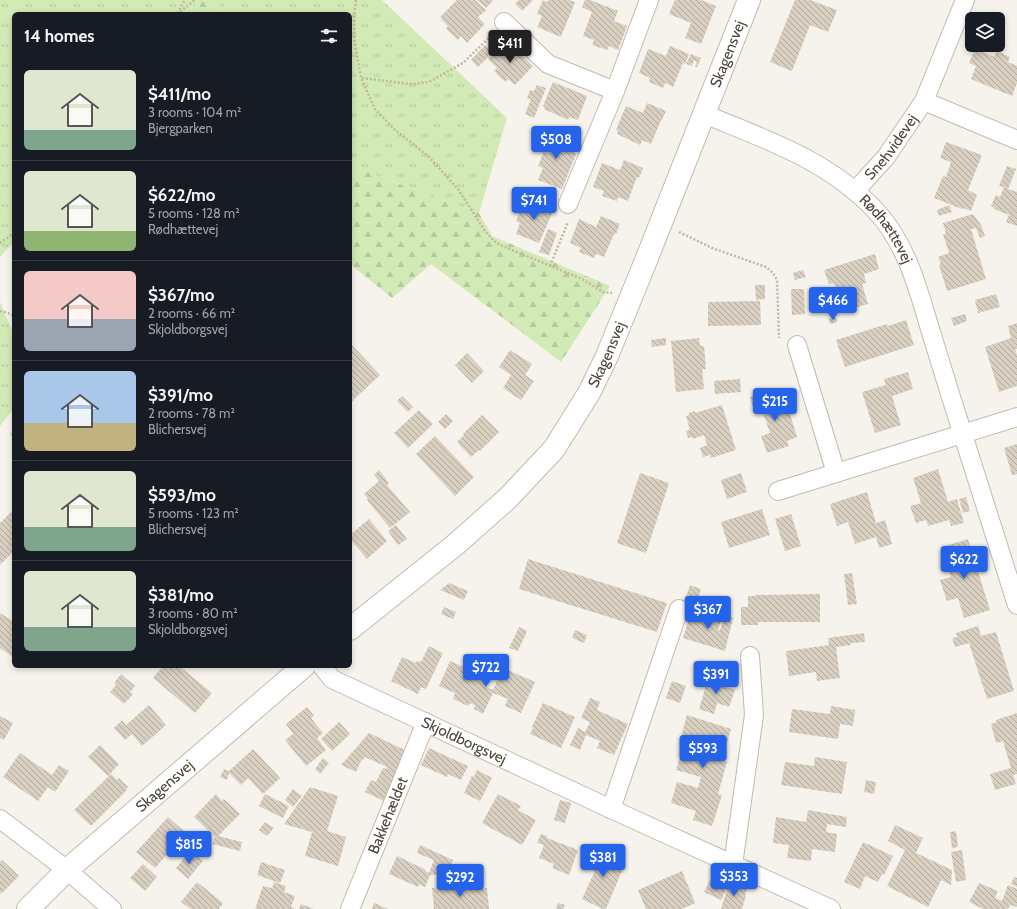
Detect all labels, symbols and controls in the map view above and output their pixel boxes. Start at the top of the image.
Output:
map controls [965,12,1005,52]
button: layers [965,12,1005,52]
street label: Skagensvej [706,18,749,90]
icon: filters [318,25,340,47]
text: 14 homes [24,26,94,46]
pin: $411 [486,30,534,64]
text: $411 [497,35,523,51]
text: $411/mo [148,84,211,104]
icon: home [56,86,104,134]
text: 3 rooms · 104 m² [148,104,241,120]
street label: Snehvidevej [861,111,921,184]
text: Bjergparken [148,120,213,136]
pin: $508 [532,126,580,160]
text: $508 [540,131,572,147]
text: $622/mo [148,185,216,205]
icon: home [56,187,104,235]
pin: $741 [510,187,558,221]
street label: Rødhættevej [856,191,916,266]
text: $741 [521,192,547,208]
text: 5 rooms · 128 m² [148,205,240,221]
text: Rødhættevej [148,221,218,237]
text: $367/mo [148,285,214,305]
icon: home [56,287,104,335]
pin: $466 [809,287,857,321]
text: $466 [818,292,848,308]
text: 2 rooms · 66 m² [148,305,235,321]
street label: Skagensvej [584,319,629,390]
text: Skjoldborgsvej [148,321,227,337]
text: $391/mo [148,385,213,405]
icon: home [56,387,104,435]
pin: $215 [751,388,799,422]
text: $215 [762,393,788,409]
text: 2 rooms · 78 m² [148,405,235,421]
text: Blichersvej [148,421,206,437]
text: $593/mo [148,485,216,505]
icon: home [56,487,104,535]
text: 5 rooms · 123 m² [148,505,239,521]
text: Blichersvej [148,521,206,537]
pin: $622 [940,546,988,580]
text: $622 [950,551,978,567]
text: $381/mo [148,585,214,605]
icon: home [56,587,104,635]
pin: $367 [684,596,732,630]
text: $367 [694,601,722,617]
text: 3 rooms · 80 m² [148,605,238,621]
text: Skjoldborgsvej [148,621,227,637]
pin: $722 [462,654,510,688]
text: $722 [472,659,500,675]
pin: $391 [692,661,740,695]
text: $391 [703,666,729,682]
street label: Skjoldborgsvej [419,713,509,768]
pin: $593 [679,735,727,769]
text: $593 [689,740,717,756]
street label: Skagensvej [132,756,197,816]
street label: Bakkehældet [364,774,412,857]
pin: $815 [165,831,213,865]
text: $815 [175,836,203,852]
pin: $381 [579,844,627,878]
text: $381 [589,849,617,865]
pin: $353 [710,863,758,897]
pin: $292 [436,864,484,898]
text: $353 [720,868,748,884]
text: $292 [446,869,474,885]

